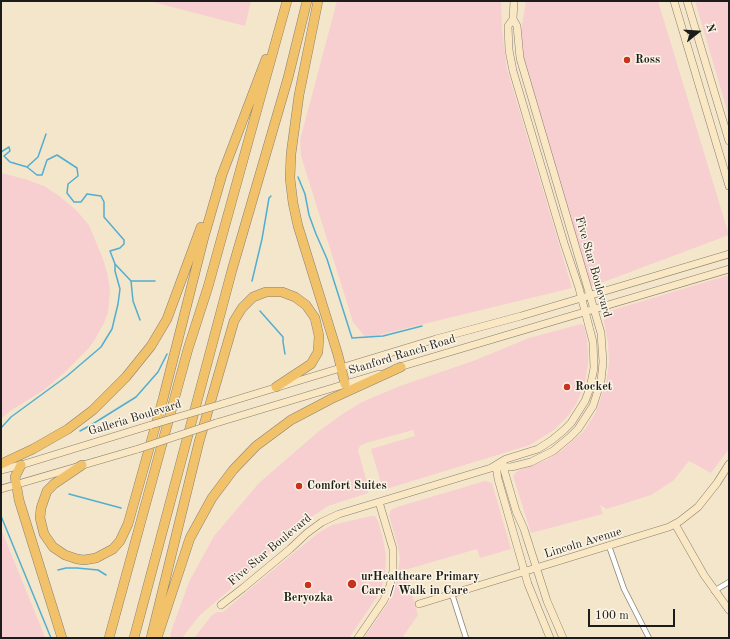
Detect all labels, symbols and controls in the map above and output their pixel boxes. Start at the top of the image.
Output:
north arrow [678,12,718,52]
text: N [703,23,716,34]
place label: Ross [635,53,660,67]
marker: Ross [622,55,632,65]
street label: Five Star Boulevard [572,215,614,319]
street label: Stanford Ranch Road [347,332,457,378]
place label: Rocket [575,380,612,394]
marker: Rocket [562,382,572,392]
street label: Galleria Boulevard [87,397,183,439]
place label: Comfort Suites [307,479,387,493]
marker: Comfort Suites [294,481,304,491]
street label: Five Star Boulevard [225,511,315,589]
street label: Lincoln Avenue [543,524,623,562]
place label: urHealthcare Primary Care / Walk in Care [361,570,480,598]
marker: urHealthcare Primary Care / Walk in Care [346,578,358,590]
marker: Beryozka [303,580,313,590]
place label: Beryozka [283,591,333,605]
scale bar [590,601,677,627]
text: 100 m [595,610,629,622]

